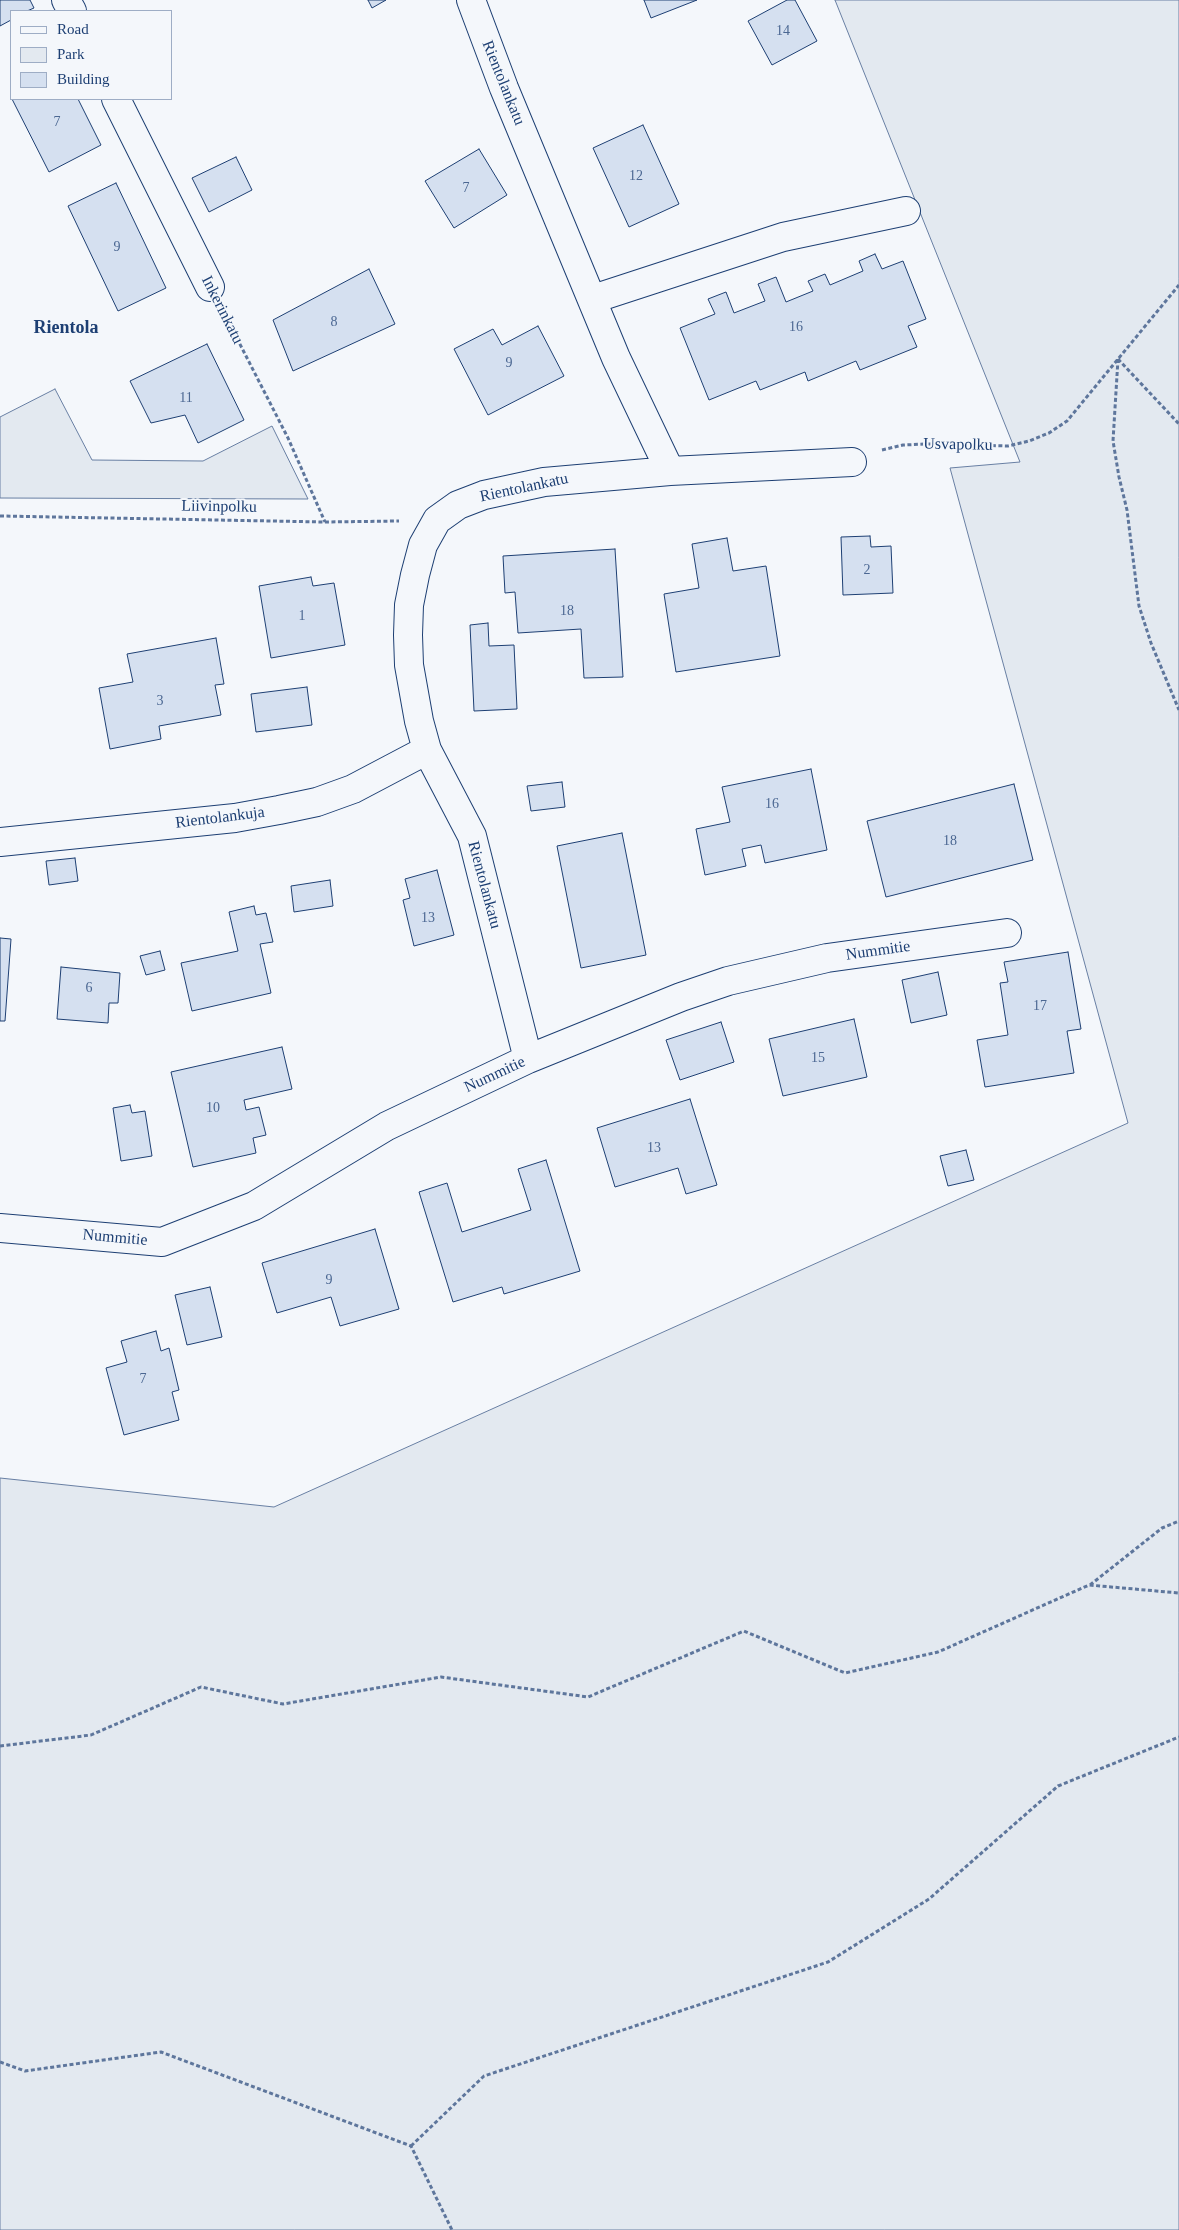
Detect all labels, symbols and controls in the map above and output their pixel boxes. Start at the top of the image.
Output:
legend [10,10,172,100]
text: Road [57,21,89,37]
house number: 14 [776,23,790,39]
street label: Rientolankatu [477,38,529,128]
text: Park [57,46,85,62]
text: Building [57,71,110,87]
house number: 7 [54,114,60,130]
house number: 12 [629,168,643,184]
house number: 7 [462,180,470,196]
house number: 9 [114,239,120,255]
street label: Inkerinkatu [197,273,247,347]
house number: 8 [330,314,338,330]
district label: Rientola [34,317,98,339]
house number: 16 [789,319,803,335]
house number: 9 [506,355,512,371]
house number: 11 [179,390,193,406]
street label: Usvapolku [923,435,993,455]
street label: Rientolankatu [478,469,570,507]
street label: Liivinpolku [181,497,257,517]
house number: 2 [864,562,870,578]
house number: 18 [560,603,574,619]
house number: 1 [298,608,306,624]
house number: 3 [156,693,164,709]
house number: 16 [765,796,779,812]
street label: Rientolankuja [174,803,266,833]
house number: 18 [943,833,957,849]
street label: Rientolankatu [463,839,505,931]
house number: 13 [421,910,435,926]
street label: Nummitie [845,937,911,965]
house number: 6 [86,980,92,996]
house number: 17 [1033,998,1047,1014]
house number: 15 [811,1050,825,1066]
street label: Nummitie [462,1053,528,1097]
house number: 10 [206,1100,220,1116]
house number: 13 [647,1140,661,1156]
street label: Nummitie [82,1226,148,1250]
house number: 9 [326,1272,332,1288]
house number: 7 [140,1371,146,1387]

